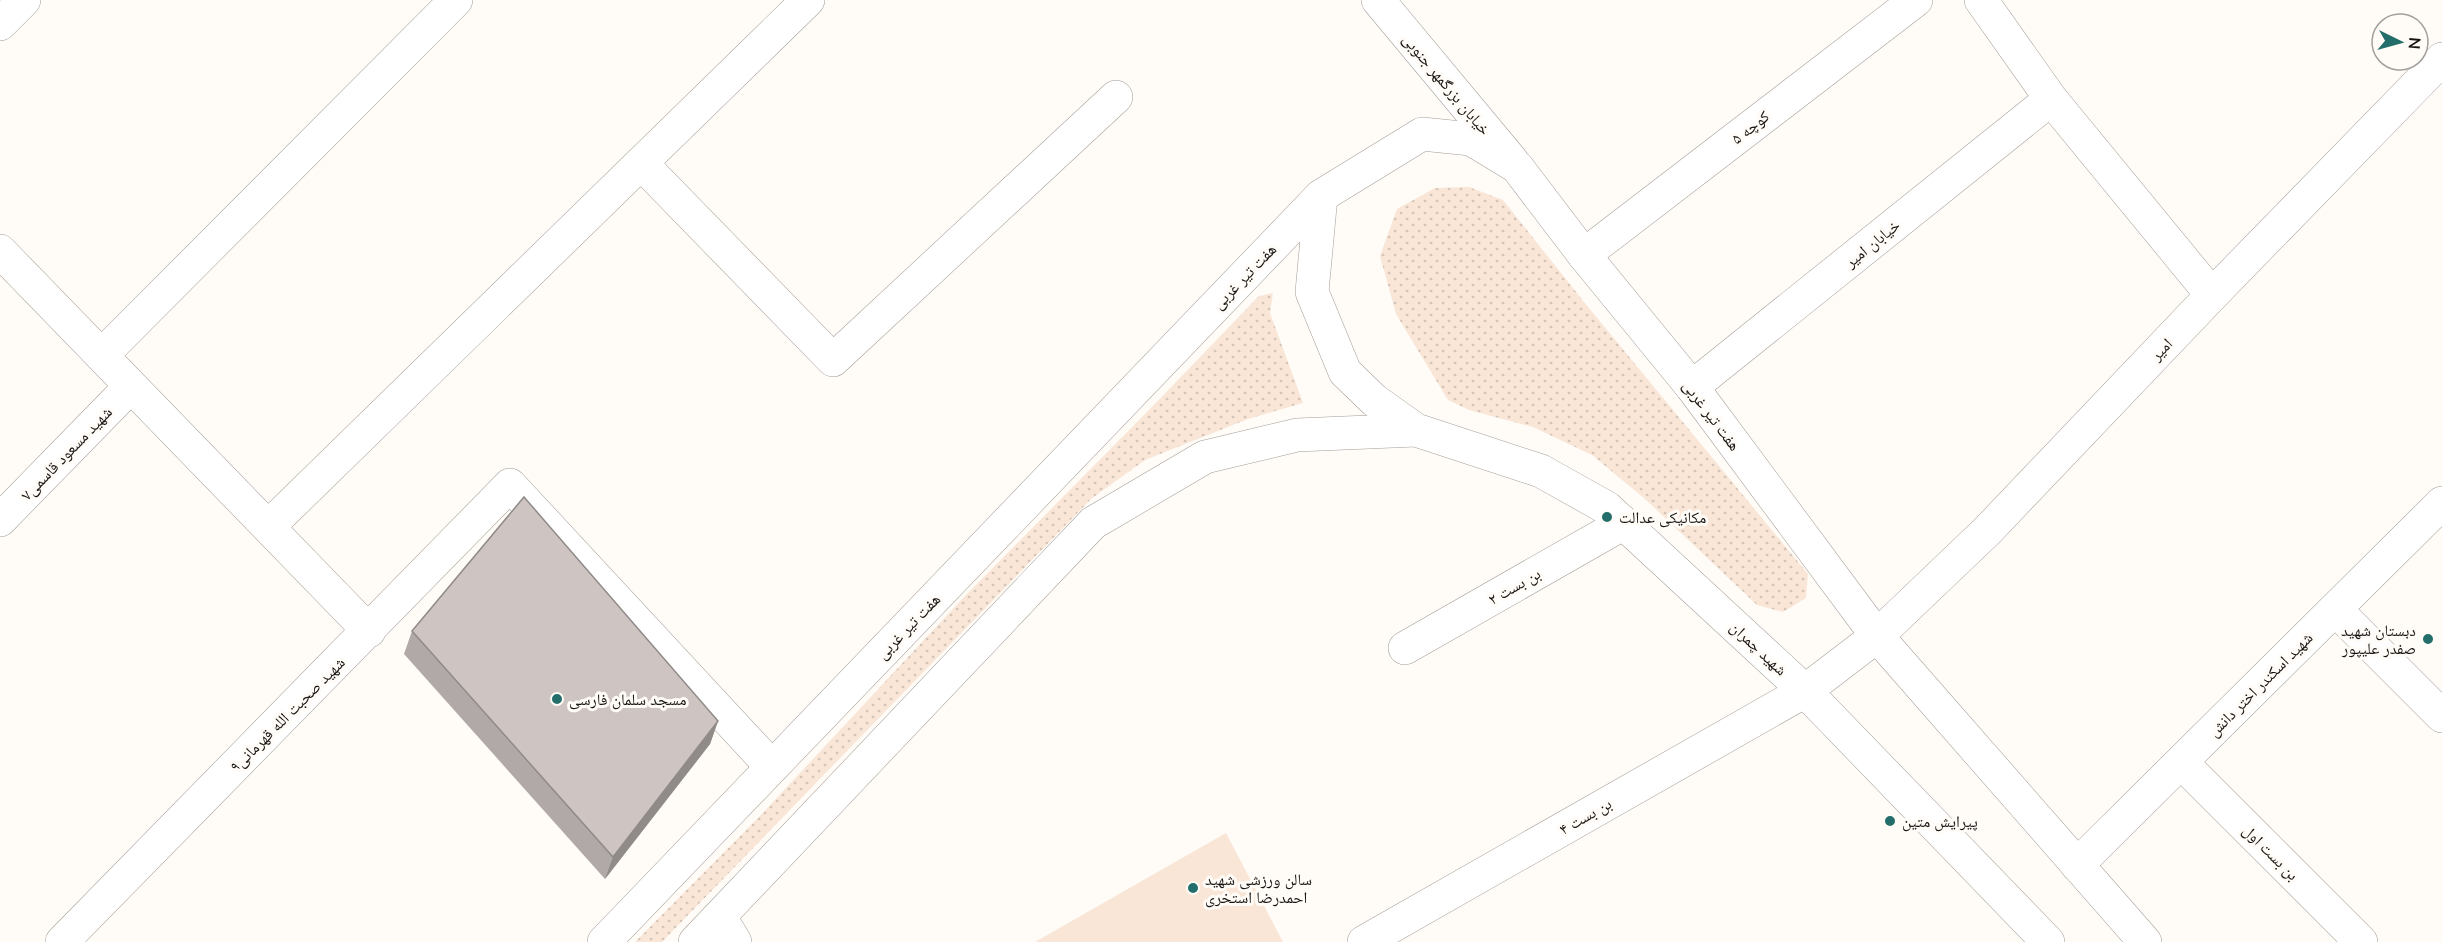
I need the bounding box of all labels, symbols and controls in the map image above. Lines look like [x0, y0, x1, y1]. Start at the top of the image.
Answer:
north arrow [2370, 12, 2430, 72]
street label: خیابان بزرگمهر جنوبی [1398, 29, 1495, 140]
text: N [2404, 36, 2425, 50]
street label: کوچه ۵ [1727, 106, 1773, 148]
street label: خیابان امیر [1840, 215, 1904, 273]
street label: هفت تیر غربی [1208, 239, 1281, 314]
street label: امیر [2145, 334, 2176, 365]
street label: هفت تیر غربی [1678, 376, 1745, 455]
street label: شهید مسعود قاسمی۷ [16, 402, 117, 505]
place label: مکانیکی عدالت [1619, 507, 1706, 528]
marker: مکانیکی عدالت [1600, 510, 1614, 524]
street label: بن بست ۲ [1484, 563, 1544, 610]
street label: هفت تیر غربی [872, 589, 945, 664]
street label: شهید چمران [1726, 617, 1792, 680]
place label: دبستان شهید صفدر علیپور [2341, 620, 2416, 658]
street label: شهید اسکندر اختر دانش [2203, 627, 2317, 741]
marker: دبستان شهید صفدر علیپور [2421, 632, 2435, 646]
street label: شهید صحبت الله قهرمانی۹ [225, 652, 350, 777]
place label: مسجد سلمان فارسی [569, 689, 686, 710]
marker: مسجد سلمان فارسی [550, 692, 564, 706]
street label: بن بست ۴ [1555, 793, 1615, 840]
place label: پیرایش متین [1902, 811, 1978, 832]
marker: پیرایش متین [1883, 814, 1897, 828]
street label: بن بست اول [2238, 820, 2303, 885]
place label: سالن ورزشی شهید احمدرضا استخری [1205, 869, 1312, 908]
marker: سالن ورزشی شهید احمدرضا استخری [1186, 881, 1200, 895]

